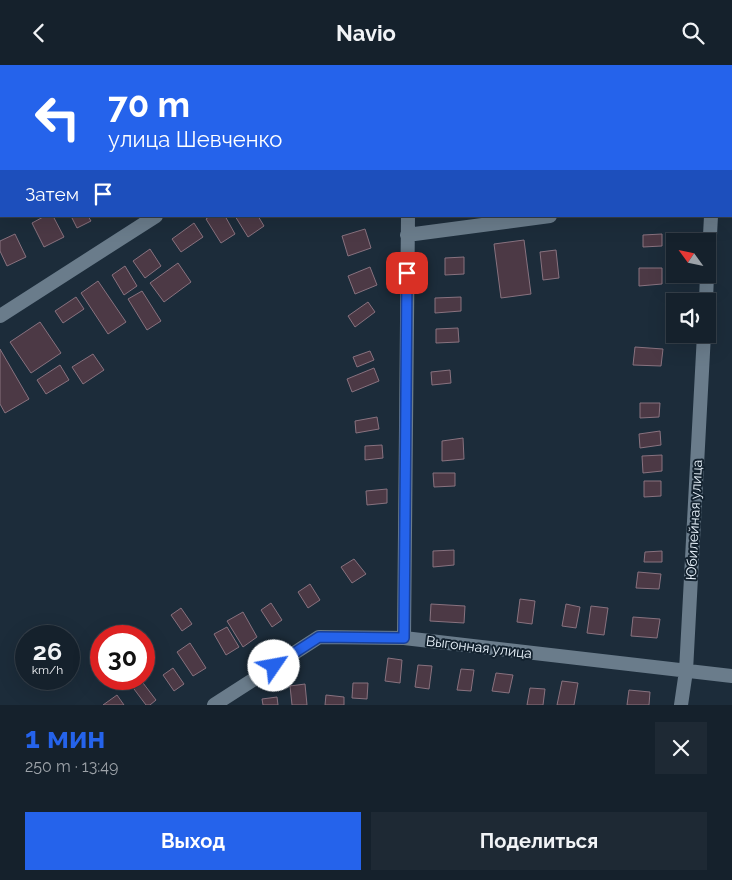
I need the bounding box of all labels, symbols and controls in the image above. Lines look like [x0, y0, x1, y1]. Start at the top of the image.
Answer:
icon: back [25, 19, 53, 47]
icon: search [679, 19, 707, 47]
text: Navio [336, 20, 396, 46]
text: 70 m [108, 84, 190, 125]
icon: left [25, 85, 90, 150]
text: улица Шевченко [108, 126, 282, 152]
icon: arrive [89, 180, 117, 208]
text: Затем [25, 183, 79, 205]
north arrow [666, 233, 716, 283]
map controls [666, 233, 716, 343]
pin [386, 252, 428, 294]
icon: arrive [393, 259, 421, 287]
button: sound [666, 293, 716, 343]
street label: Юбилейная улица [683, 459, 705, 581]
speed limit sign: 30 [90, 625, 155, 690]
street label: Выгонная улица [425, 633, 533, 661]
text: 26 [33, 636, 62, 666]
position arrow [247, 639, 299, 691]
text: km/h [32, 663, 63, 677]
text: 1 мин [25, 720, 105, 755]
button: close [655, 722, 707, 774]
text: 250 m · 13:49 [25, 757, 118, 776]
button: Выход [25, 812, 361, 870]
button: Поделиться [371, 812, 707, 870]

